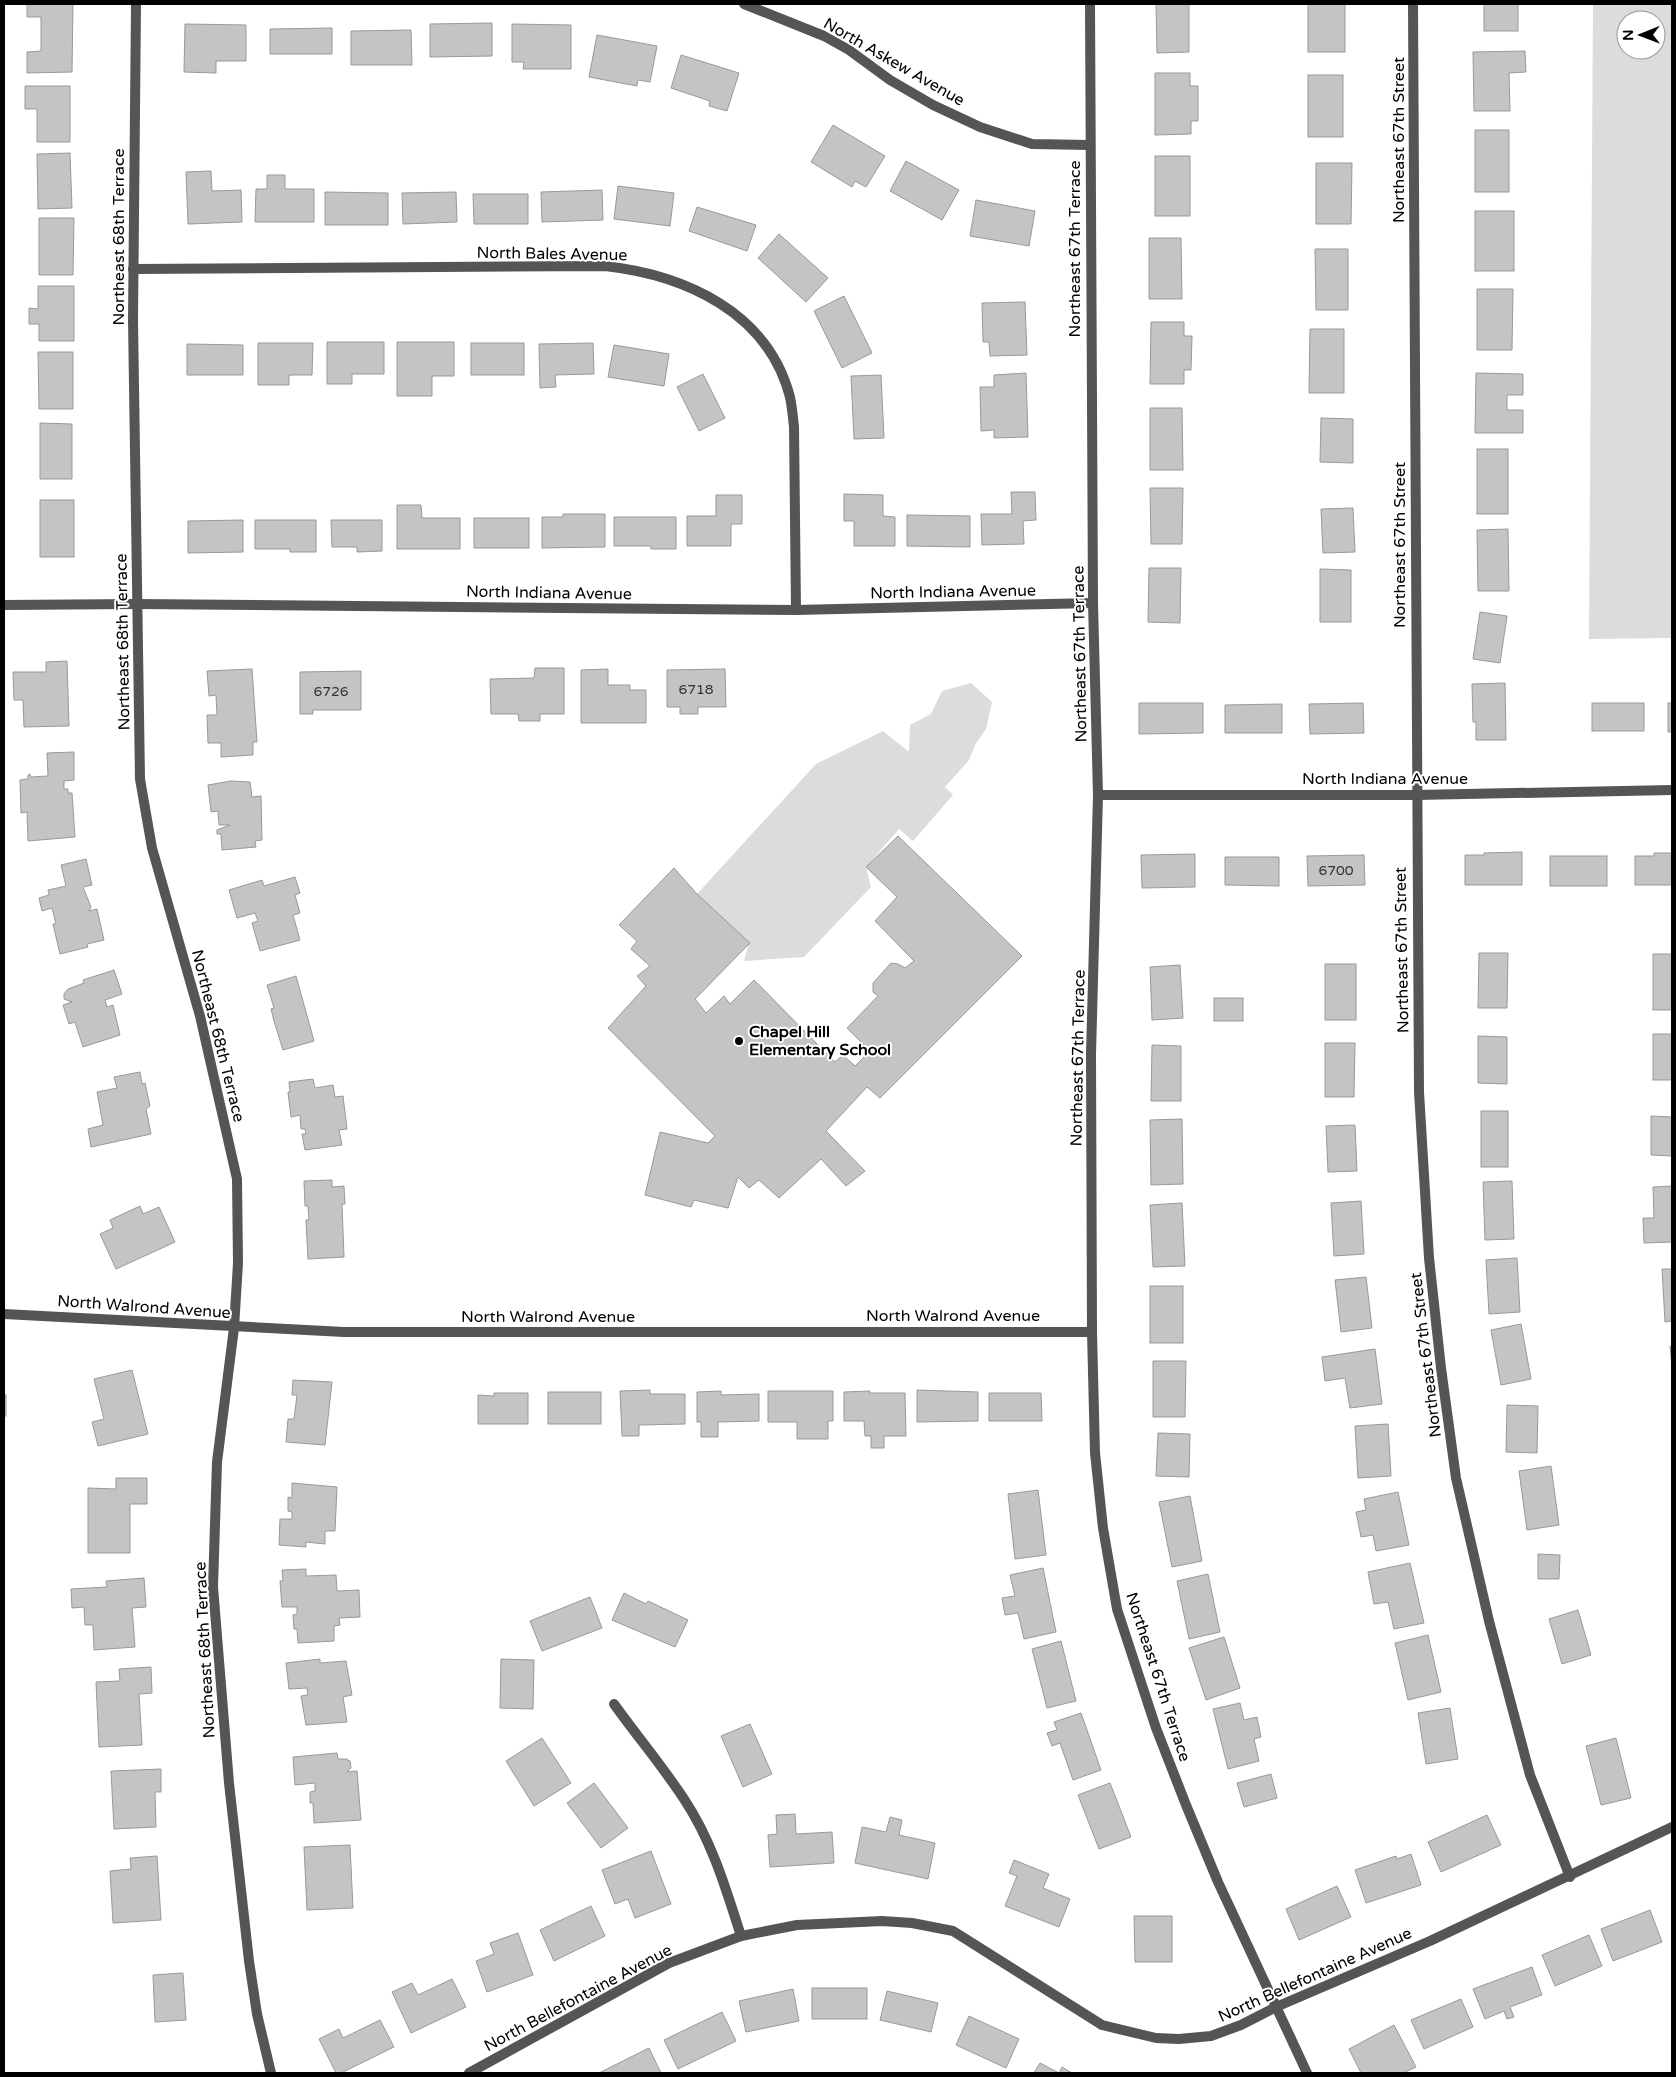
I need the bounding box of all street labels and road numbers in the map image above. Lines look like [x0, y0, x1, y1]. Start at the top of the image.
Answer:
street label: North Askew Avenue [820, 13, 968, 111]
street label: Northeast 67th Street [1389, 57, 1409, 223]
street label: Northeast 68th Terrace [109, 149, 129, 325]
street label: Northeast 67th Terrace [1065, 161, 1085, 337]
street label: North Bales Avenue [476, 243, 628, 265]
street label: Northeast 67th Street [1390, 462, 1410, 628]
street label: Northeast 68th Terrace [111, 553, 135, 731]
street label: Northeast 67th Terrace [1068, 565, 1092, 743]
street label: North Indiana Avenue [870, 581, 1036, 603]
street label: North Indiana Avenue [466, 582, 632, 604]
street label: North Indiana Avenue [1302, 769, 1468, 789]
street label: Northeast 67th Street [1391, 867, 1413, 1033]
street label: Northeast 68th Terrace [187, 948, 249, 1124]
street label: Northeast 67th Terrace [1066, 969, 1090, 1147]
street label: Northeast 67th Street [1406, 1271, 1446, 1439]
street label: North Walrond Avenue [57, 1291, 231, 1323]
street label: North Walrond Avenue [866, 1306, 1040, 1326]
street label: North Walrond Avenue [461, 1307, 635, 1327]
street label: Northeast 68th Terrace [190, 1561, 220, 1739]
street label: Northeast 67th Terrace [1121, 1590, 1195, 1764]
street label: North Bellefontaine Avenue [1215, 1923, 1415, 2027]
street label: North Bellefontaine Avenue [481, 1940, 675, 2056]

